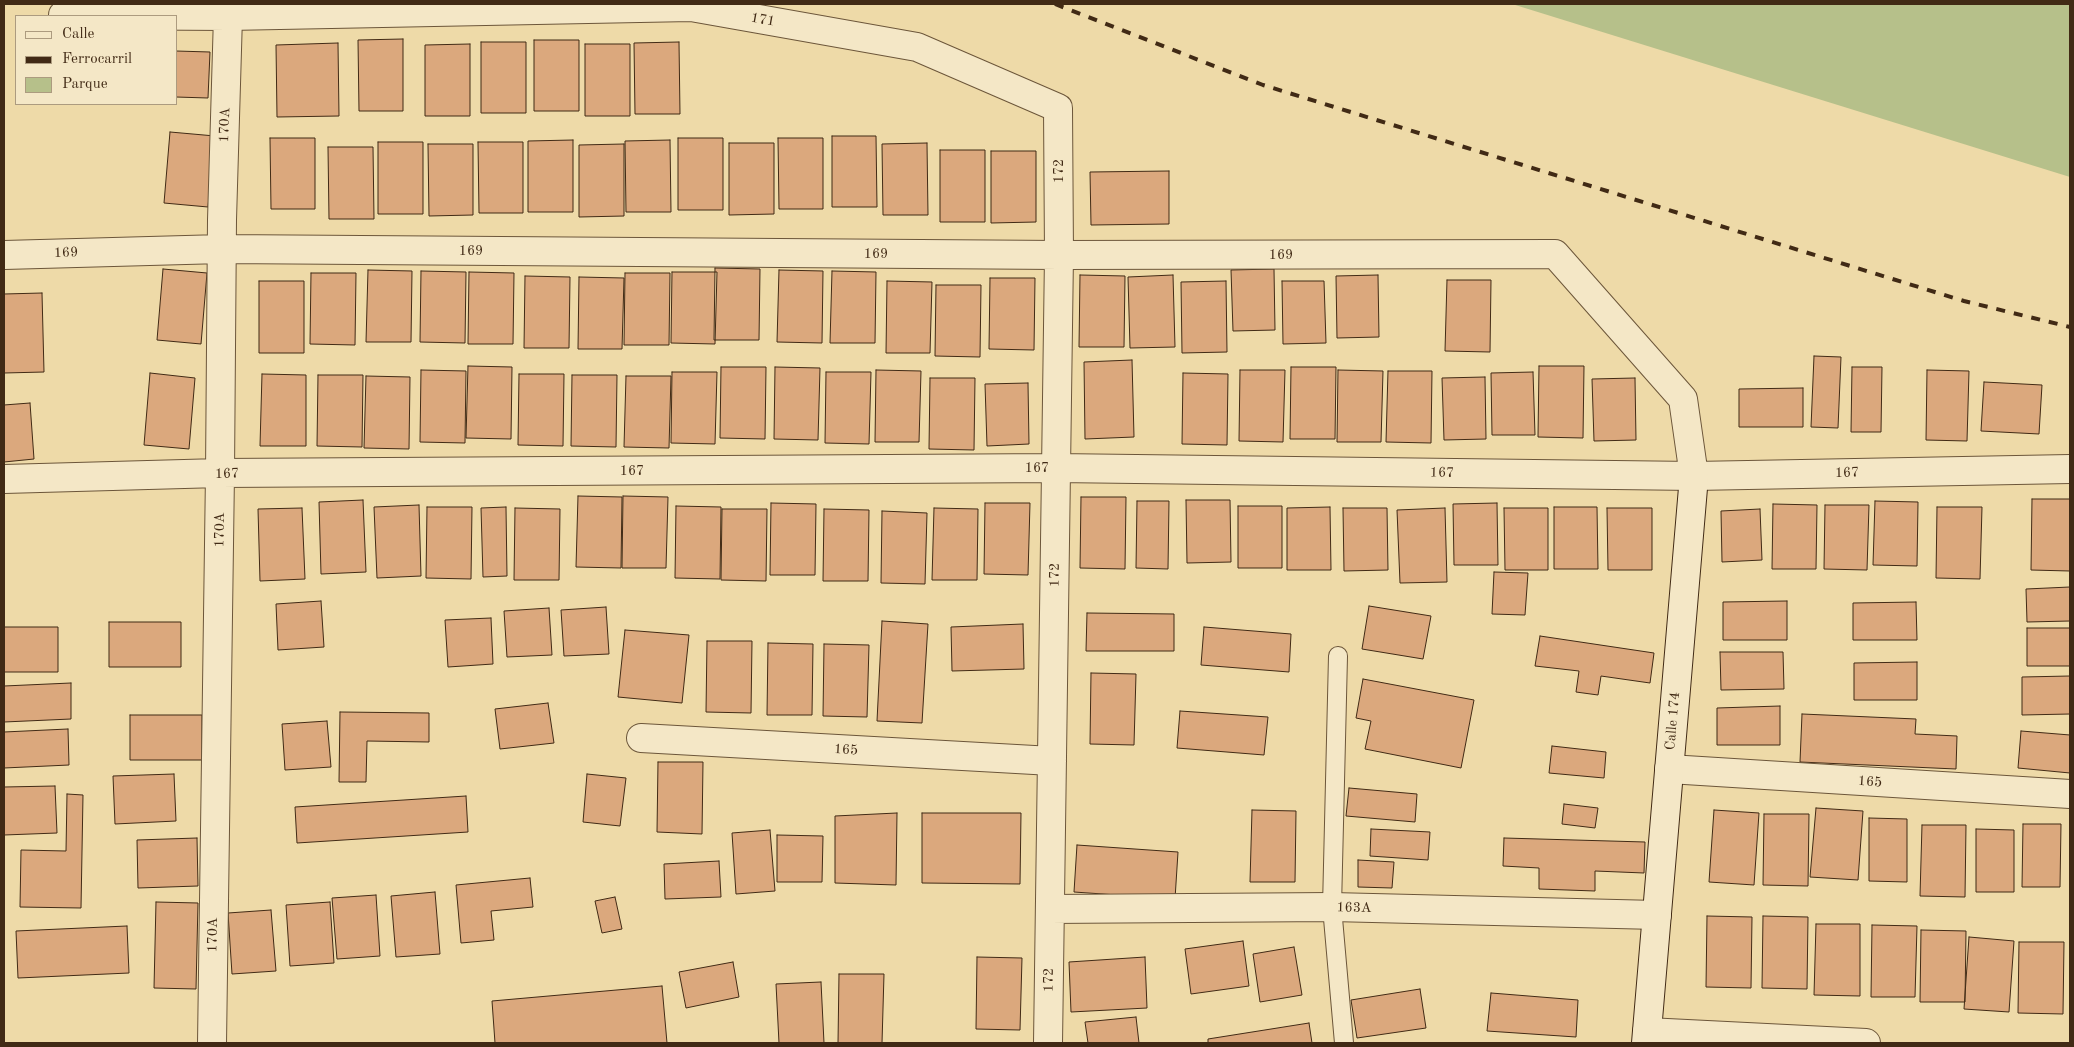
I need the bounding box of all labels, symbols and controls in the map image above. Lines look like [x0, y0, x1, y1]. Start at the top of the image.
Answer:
street label: 171 [750, 10, 776, 30]
legend [15, 15, 178, 105]
text: Calle [62, 27, 94, 42]
text: Ferrocarril [62, 52, 132, 67]
text: Parque [62, 77, 108, 92]
street label: 170A [216, 107, 234, 143]
street label: 172 [1051, 159, 1067, 183]
street label: 169 [459, 243, 483, 259]
street label: 169 [54, 244, 78, 262]
street label: 169 [864, 246, 888, 262]
street label: 169 [1269, 247, 1293, 263]
street label: 167 [1025, 460, 1049, 476]
street label: 167 [620, 463, 644, 479]
street label: 167 [1430, 464, 1454, 482]
street label: 167 [1835, 464, 1859, 482]
street label: 167 [215, 465, 239, 483]
street label: 170A [211, 512, 229, 548]
street label: 172 [1046, 563, 1064, 587]
street label: Calle 174 [1662, 691, 1684, 751]
street label: 165 [833, 741, 859, 759]
street label: 165 [1857, 773, 1883, 791]
street label: 163A [1336, 899, 1372, 917]
street label: 170A [204, 917, 222, 953]
street label: 172 [1040, 968, 1058, 992]

